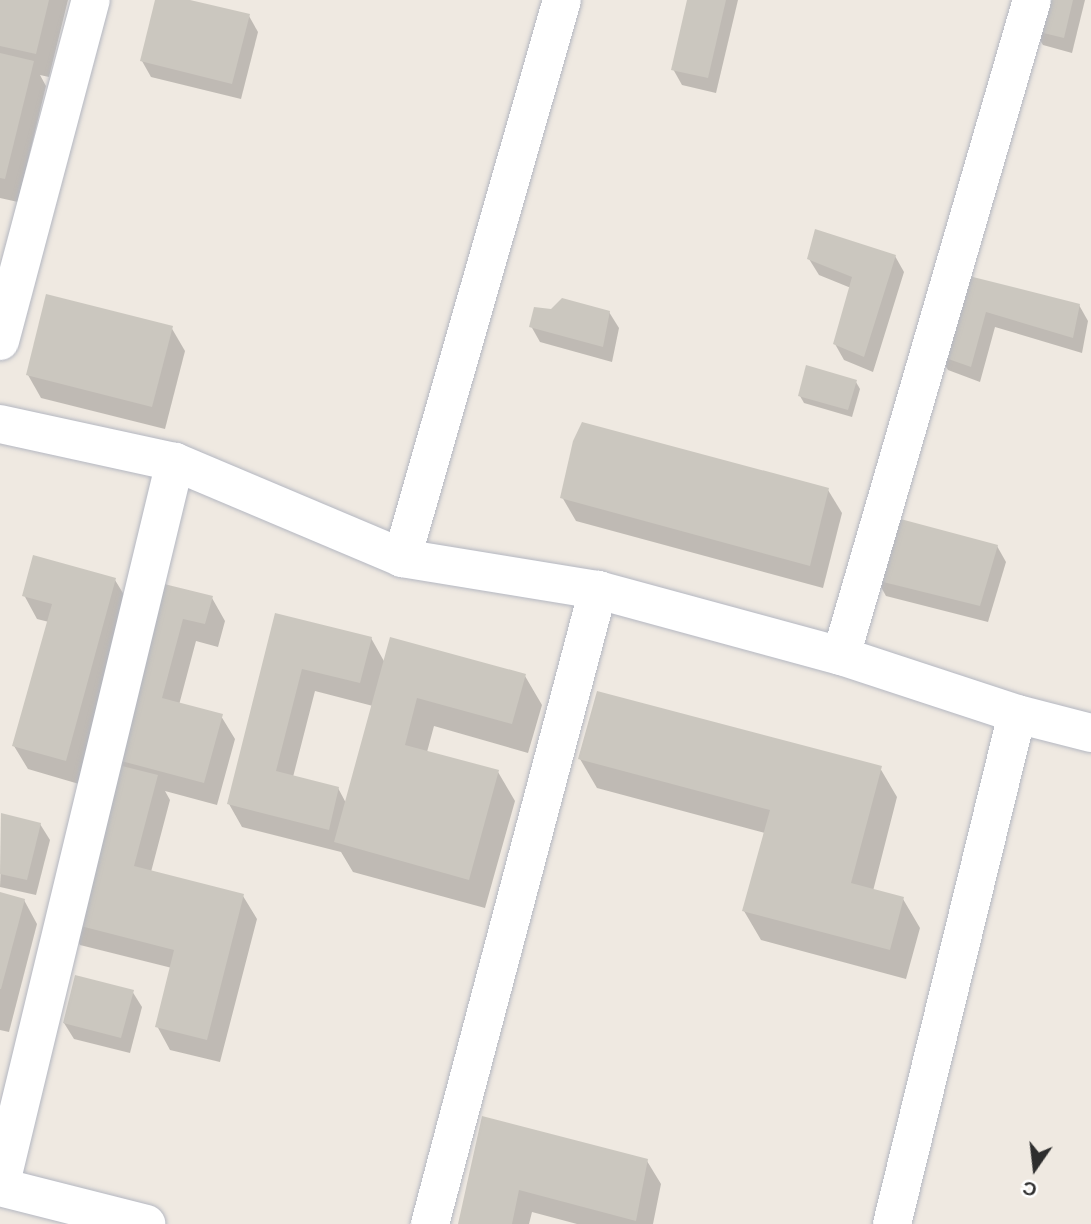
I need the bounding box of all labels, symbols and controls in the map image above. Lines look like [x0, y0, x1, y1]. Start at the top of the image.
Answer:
north arrow [1000, 1133, 1070, 1203]
text: С [1020, 1175, 1039, 1203]

